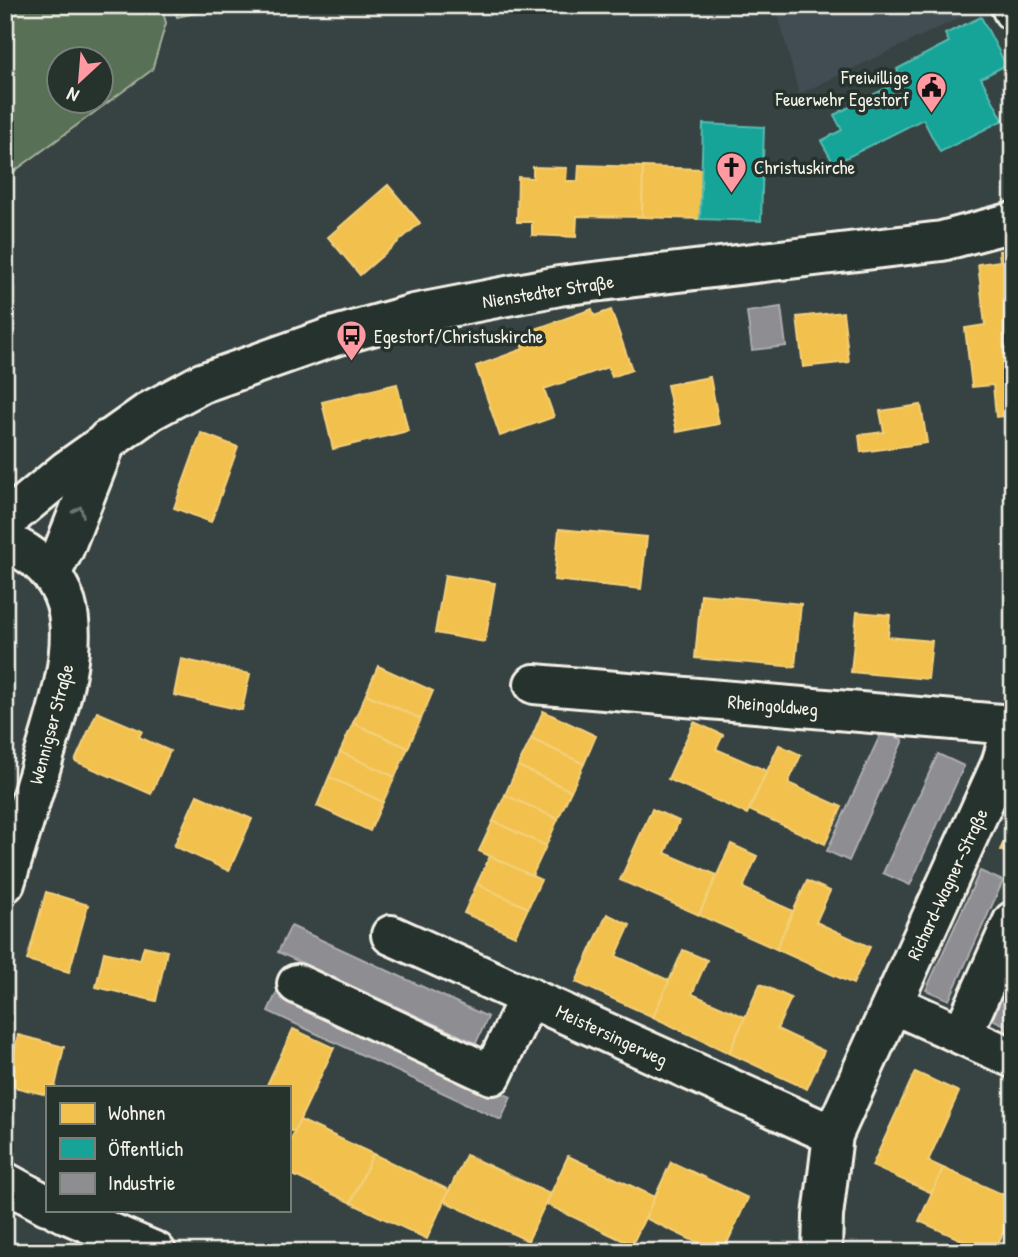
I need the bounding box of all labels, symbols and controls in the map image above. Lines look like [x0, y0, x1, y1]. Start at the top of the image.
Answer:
north arrow [46, 46, 116, 116]
place label: Freiwillige Feuerwehr Egestorf [775, 64, 909, 112]
public building icon: Freiwillige Feuerwehr Egestorf [915, 71, 949, 115]
text: N [62, 81, 83, 109]
church icon: Christuskirche [714, 150, 748, 194]
place label: Christuskirche [754, 154, 856, 180]
street label: Nienstedter Straße [480, 268, 616, 314]
bus stop icon: Egestorf/Christuskirche [334, 319, 368, 363]
place label: Egestorf/Christuskirche [374, 323, 544, 349]
one-way arrow [70, 506, 84, 518]
street label: Wennigser Straße [22, 661, 80, 787]
street label: Rheingoldweg [727, 688, 819, 722]
street label: Richard-Wagner-Straße [900, 804, 994, 964]
street label: Meistersingerweg [552, 998, 672, 1072]
legend [46, 1086, 290, 1212]
text: Wohnen [108, 1098, 166, 1127]
text: Öffentlich [108, 1134, 183, 1163]
text: Industrie [108, 1168, 175, 1197]

